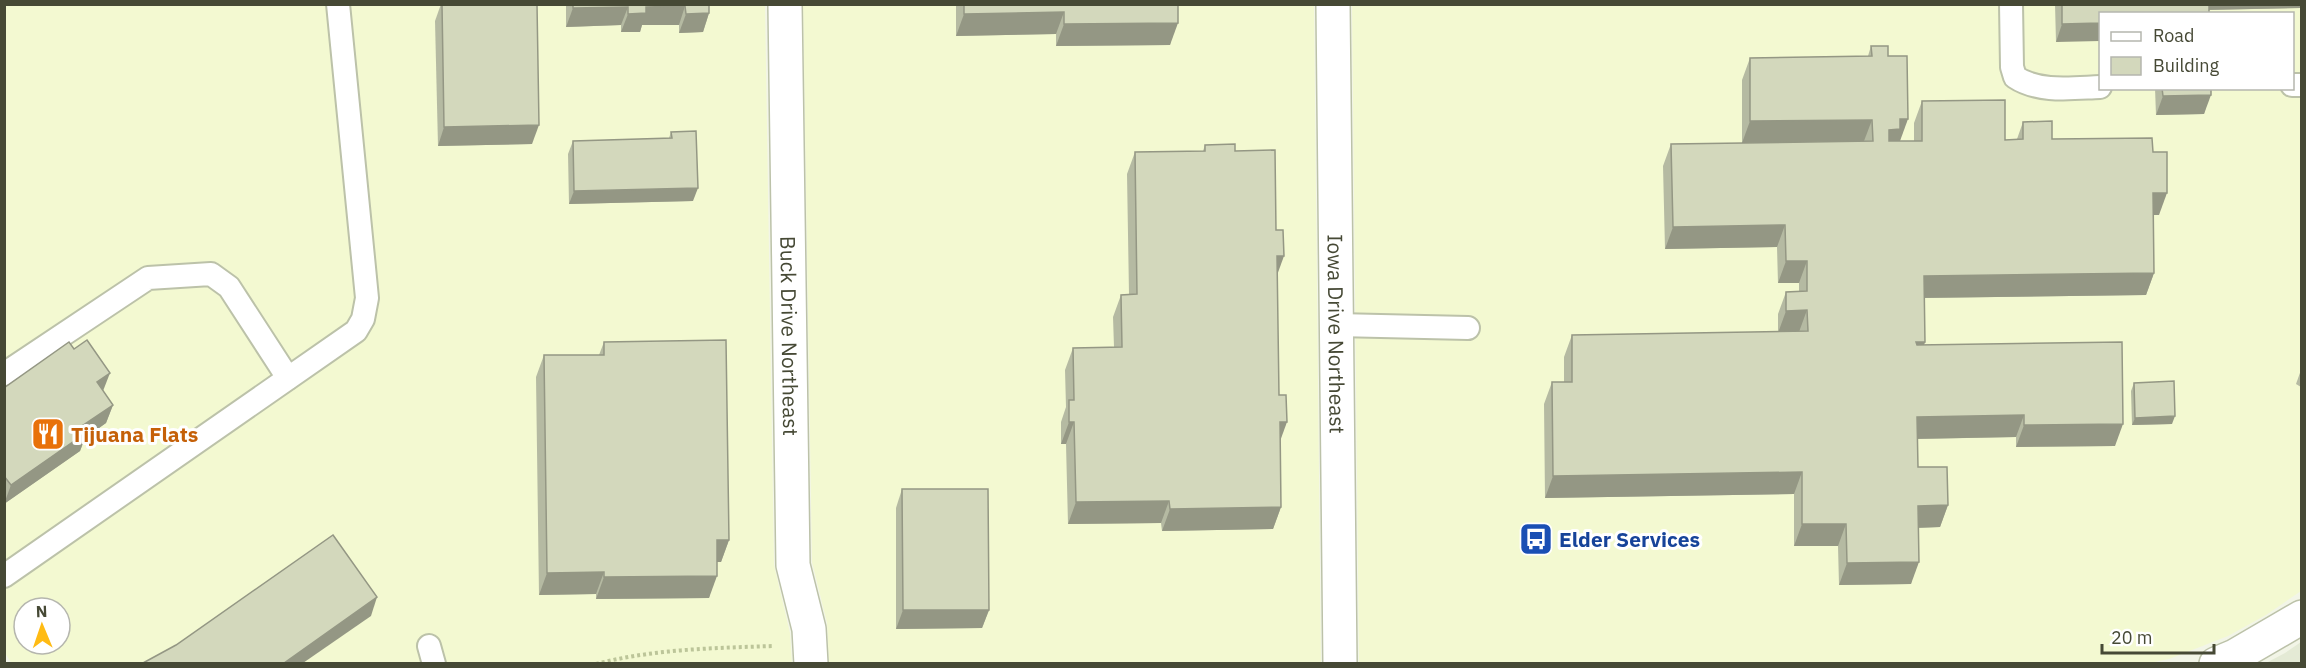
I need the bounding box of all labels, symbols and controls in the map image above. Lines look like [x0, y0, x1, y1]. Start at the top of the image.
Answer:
legend [2099, 12, 2294, 90]
text: Road [2153, 24, 2194, 47]
text: Building [2153, 54, 2220, 77]
street label: Iowa Drive Northeast [1321, 234, 1352, 434]
street label: Buck Drive Northeast [774, 236, 805, 436]
restaurant icon: Tijuana Flats [30, 416, 66, 452]
place label: Tijuana Flats [71, 420, 198, 448]
bus stop icon: Elder Services [1518, 521, 1554, 557]
place label: Elder Services [1559, 525, 1700, 553]
north arrow [12, 596, 72, 656]
text: N [35, 601, 48, 621]
scale bar [2102, 617, 2214, 655]
text: 20 m [2111, 626, 2153, 649]

